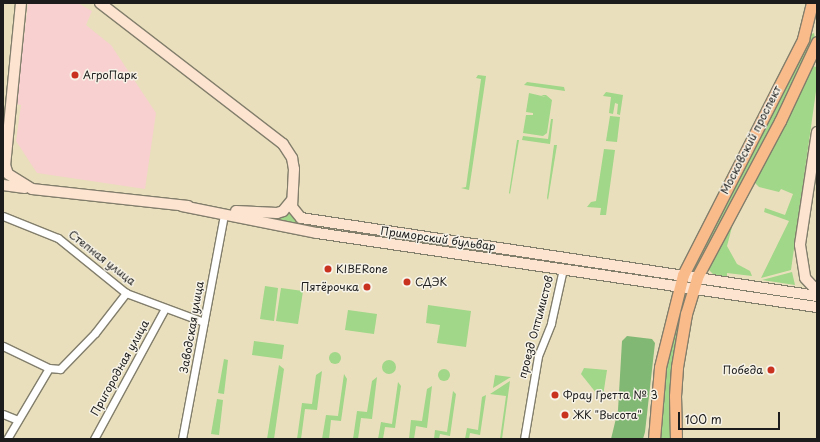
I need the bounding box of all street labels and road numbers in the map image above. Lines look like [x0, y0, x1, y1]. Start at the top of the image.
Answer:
street label: Московский проспект [718, 84, 784, 196]
street label: Приморский бульвар [380, 224, 496, 254]
street label: Степная улица [66, 228, 138, 288]
street label: проезд Оптимистов [516, 274, 556, 380]
street label: Заводская улица [177, 280, 207, 374]
street label: Пригородная улица [88, 318, 152, 418]

